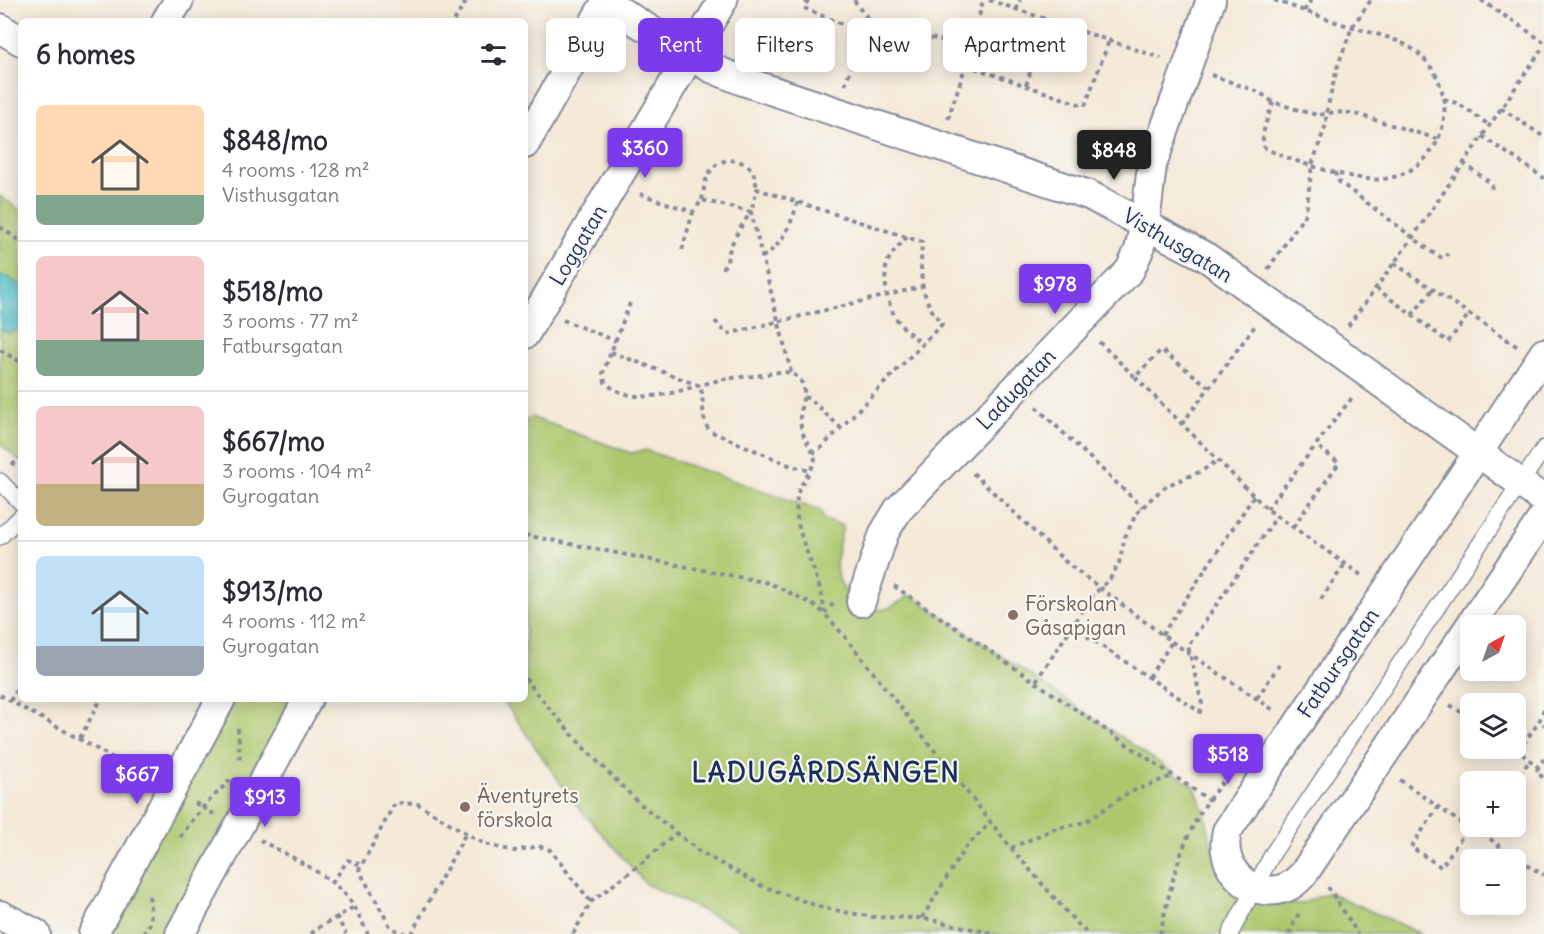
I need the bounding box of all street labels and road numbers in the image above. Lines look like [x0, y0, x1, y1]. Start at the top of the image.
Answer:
street label: Loggatan [543, 200, 613, 290]
street label: Visthusgatan [1118, 202, 1238, 288]
street label: Ladugatan [971, 343, 1061, 435]
street label: Fatbursgatan [1291, 603, 1385, 723]

